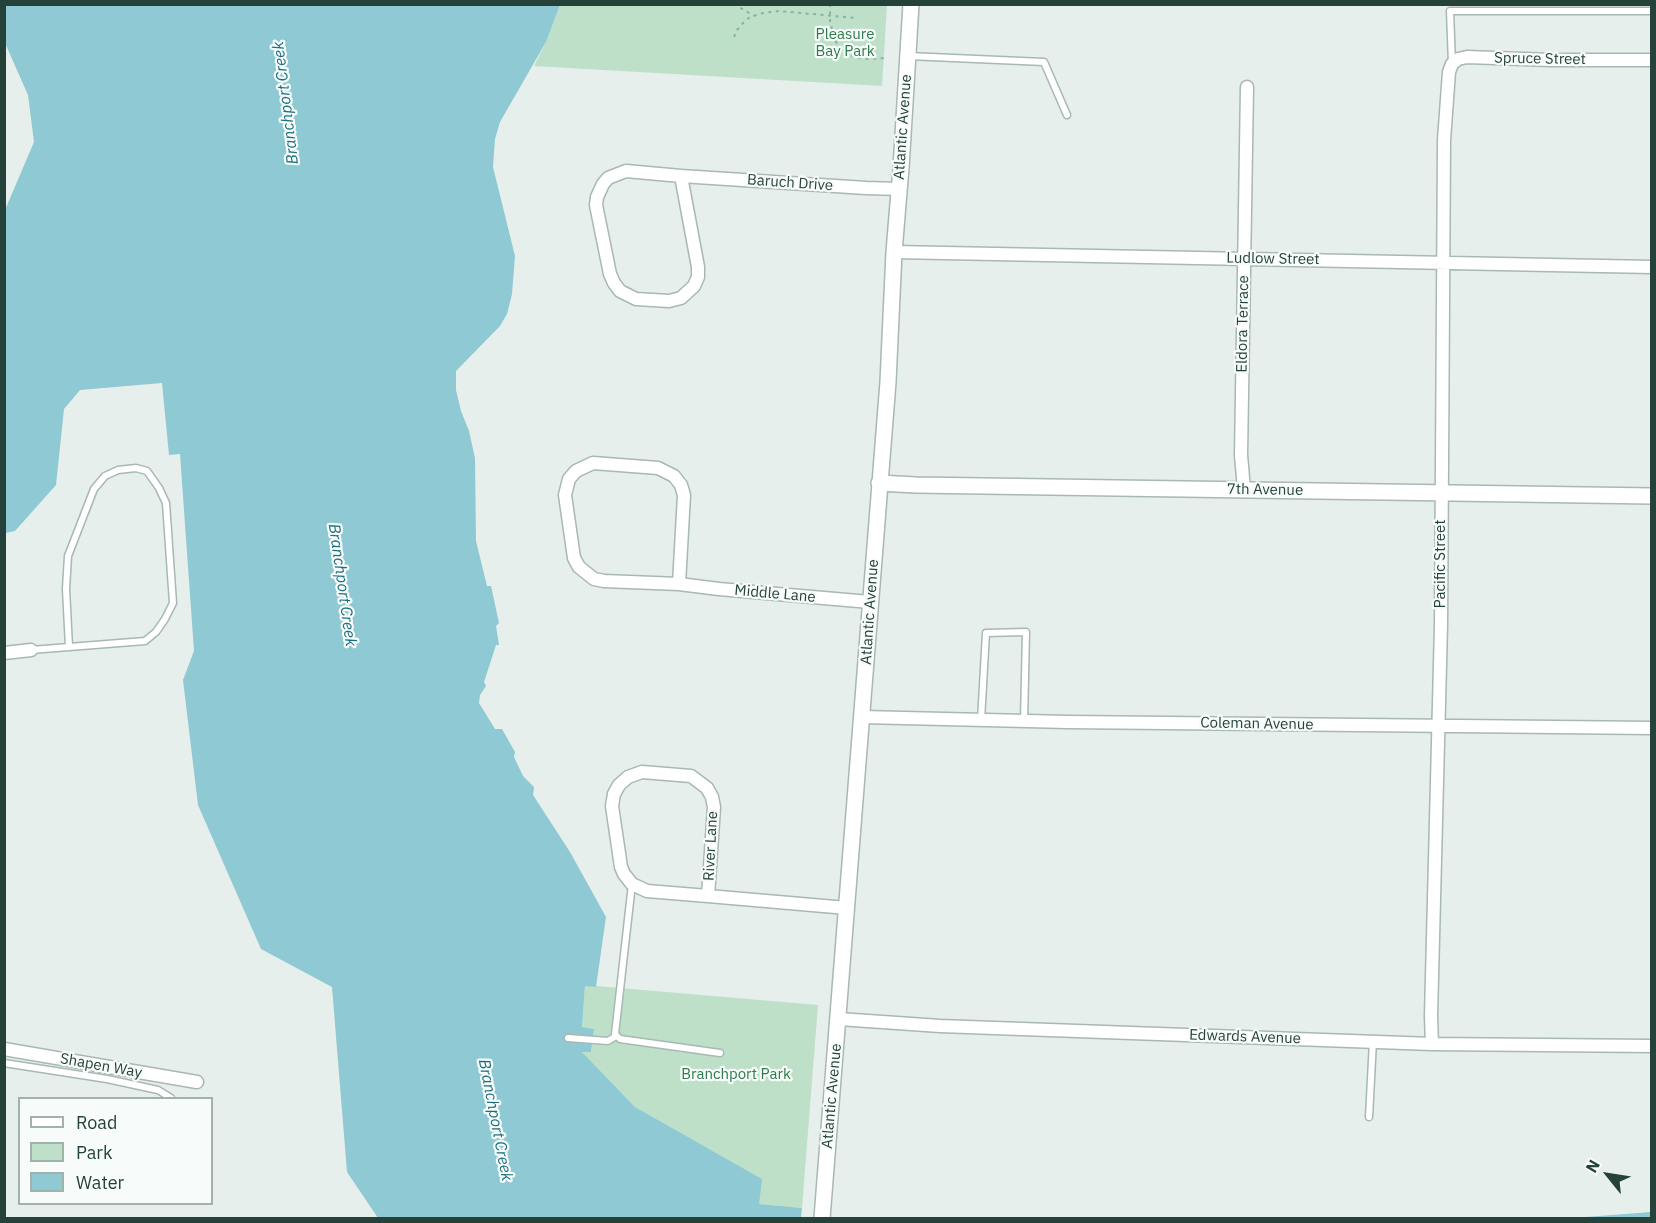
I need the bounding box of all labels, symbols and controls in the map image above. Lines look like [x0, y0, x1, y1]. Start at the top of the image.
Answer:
park label: Pleasure Bay Park [815, 26, 875, 61]
water label: Branchport Creek [269, 40, 303, 166]
street label: Spruce Street [1494, 49, 1586, 69]
street label: Atlantic Avenue [890, 74, 916, 180]
street label: Baruch Drive [746, 171, 834, 195]
street label: Ludlow Street [1226, 249, 1320, 269]
street label: Eldora Terrace [1233, 275, 1253, 373]
street label: 7th Avenue [1227, 480, 1303, 500]
street label: Pacific Street [1432, 520, 1450, 608]
water label: Branchport Creek [324, 522, 360, 648]
street label: Atlantic Avenue [857, 559, 883, 665]
street label: Middle Lane [734, 581, 816, 607]
street label: Coleman Avenue [1200, 714, 1314, 734]
street label: River Lane [700, 810, 722, 882]
street label: Edwards Avenue [1189, 1026, 1301, 1048]
street label: Atlantic Avenue [818, 1043, 846, 1149]
street label: Shapen Way [59, 1050, 143, 1082]
water label: Branchport Creek [474, 1057, 516, 1183]
park label: Branchport Park [681, 1066, 791, 1084]
legend [18, 1097, 213, 1205]
text: Road [76, 1111, 117, 1134]
text: Park [76, 1141, 112, 1164]
north arrow [1578, 1145, 1638, 1205]
text: N [1581, 1156, 1604, 1176]
text: Water [76, 1171, 124, 1194]

